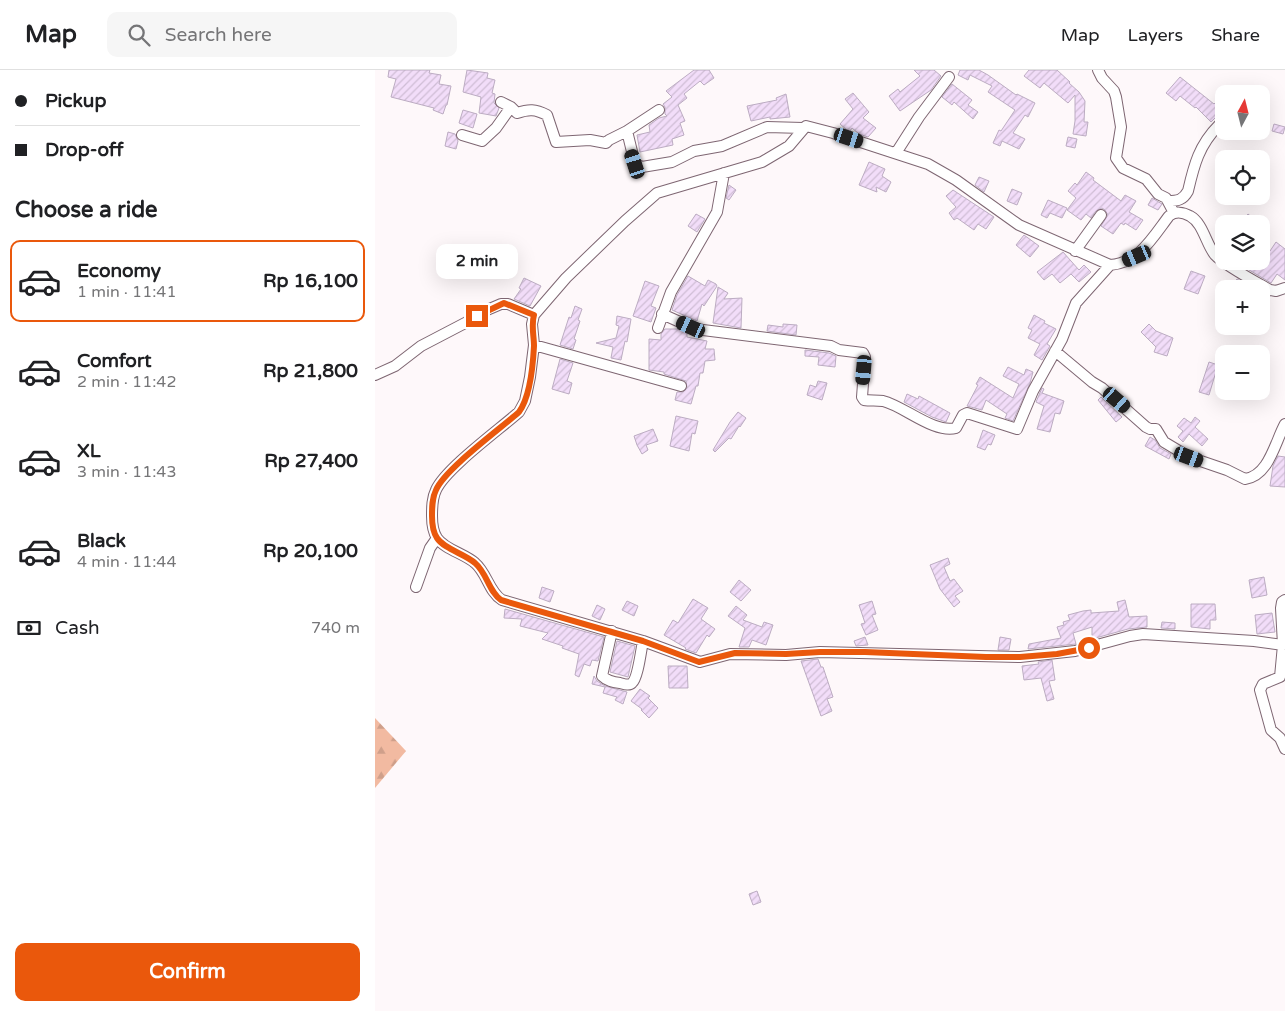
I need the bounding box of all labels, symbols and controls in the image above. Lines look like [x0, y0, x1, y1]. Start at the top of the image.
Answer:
search box [107, 12, 457, 57]
text: Map [25, 20, 77, 49]
icon: search [125, 21, 153, 49]
text: Search here [165, 24, 272, 46]
text: Map [1061, 24, 1100, 46]
text: Layers [1128, 24, 1183, 46]
text: Share [1211, 24, 1260, 46]
north arrow [1215, 85, 1270, 140]
map controls [1215, 85, 1270, 400]
text: Pickup [45, 90, 106, 112]
car [832, 126, 865, 150]
text: Drop-off [45, 139, 124, 161]
car [623, 147, 646, 181]
button: locate [1215, 150, 1270, 205]
text: Choose a ride [15, 197, 158, 223]
button: layers [1215, 215, 1270, 270]
car [1120, 243, 1153, 269]
callout: 2 min [436, 244, 518, 278]
text: 2 min [456, 251, 498, 271]
icon: car [17, 259, 62, 304]
text: Economy [77, 260, 161, 282]
text: Rp 16,100 [263, 270, 358, 292]
button: + [1215, 280, 1270, 335]
text: 1 min · 11:41 [77, 282, 176, 302]
route end [466, 305, 488, 327]
car [674, 314, 707, 340]
button: − [1215, 345, 1270, 400]
icon: car [17, 349, 62, 394]
text: Comfort [77, 350, 151, 372]
car [855, 354, 872, 386]
text: Rp 21,800 [263, 360, 358, 382]
text: 2 min · 11:42 [77, 372, 176, 392]
car [1100, 384, 1133, 416]
icon: car [17, 439, 62, 484]
text: XL [77, 440, 101, 462]
car [1172, 445, 1205, 469]
text: Rp 27,400 [264, 450, 358, 472]
text: 3 min · 11:43 [77, 462, 176, 482]
icon: car [17, 529, 62, 574]
text: Black [77, 530, 126, 552]
text: Rp 20,100 [263, 540, 358, 562]
text: 4 min · 11:44 [77, 552, 176, 572]
icon: cash [15, 614, 43, 642]
text: Cash [55, 617, 100, 639]
text: 740 m [311, 618, 360, 638]
route start [1078, 637, 1100, 659]
button: Confirm [15, 943, 360, 1001]

